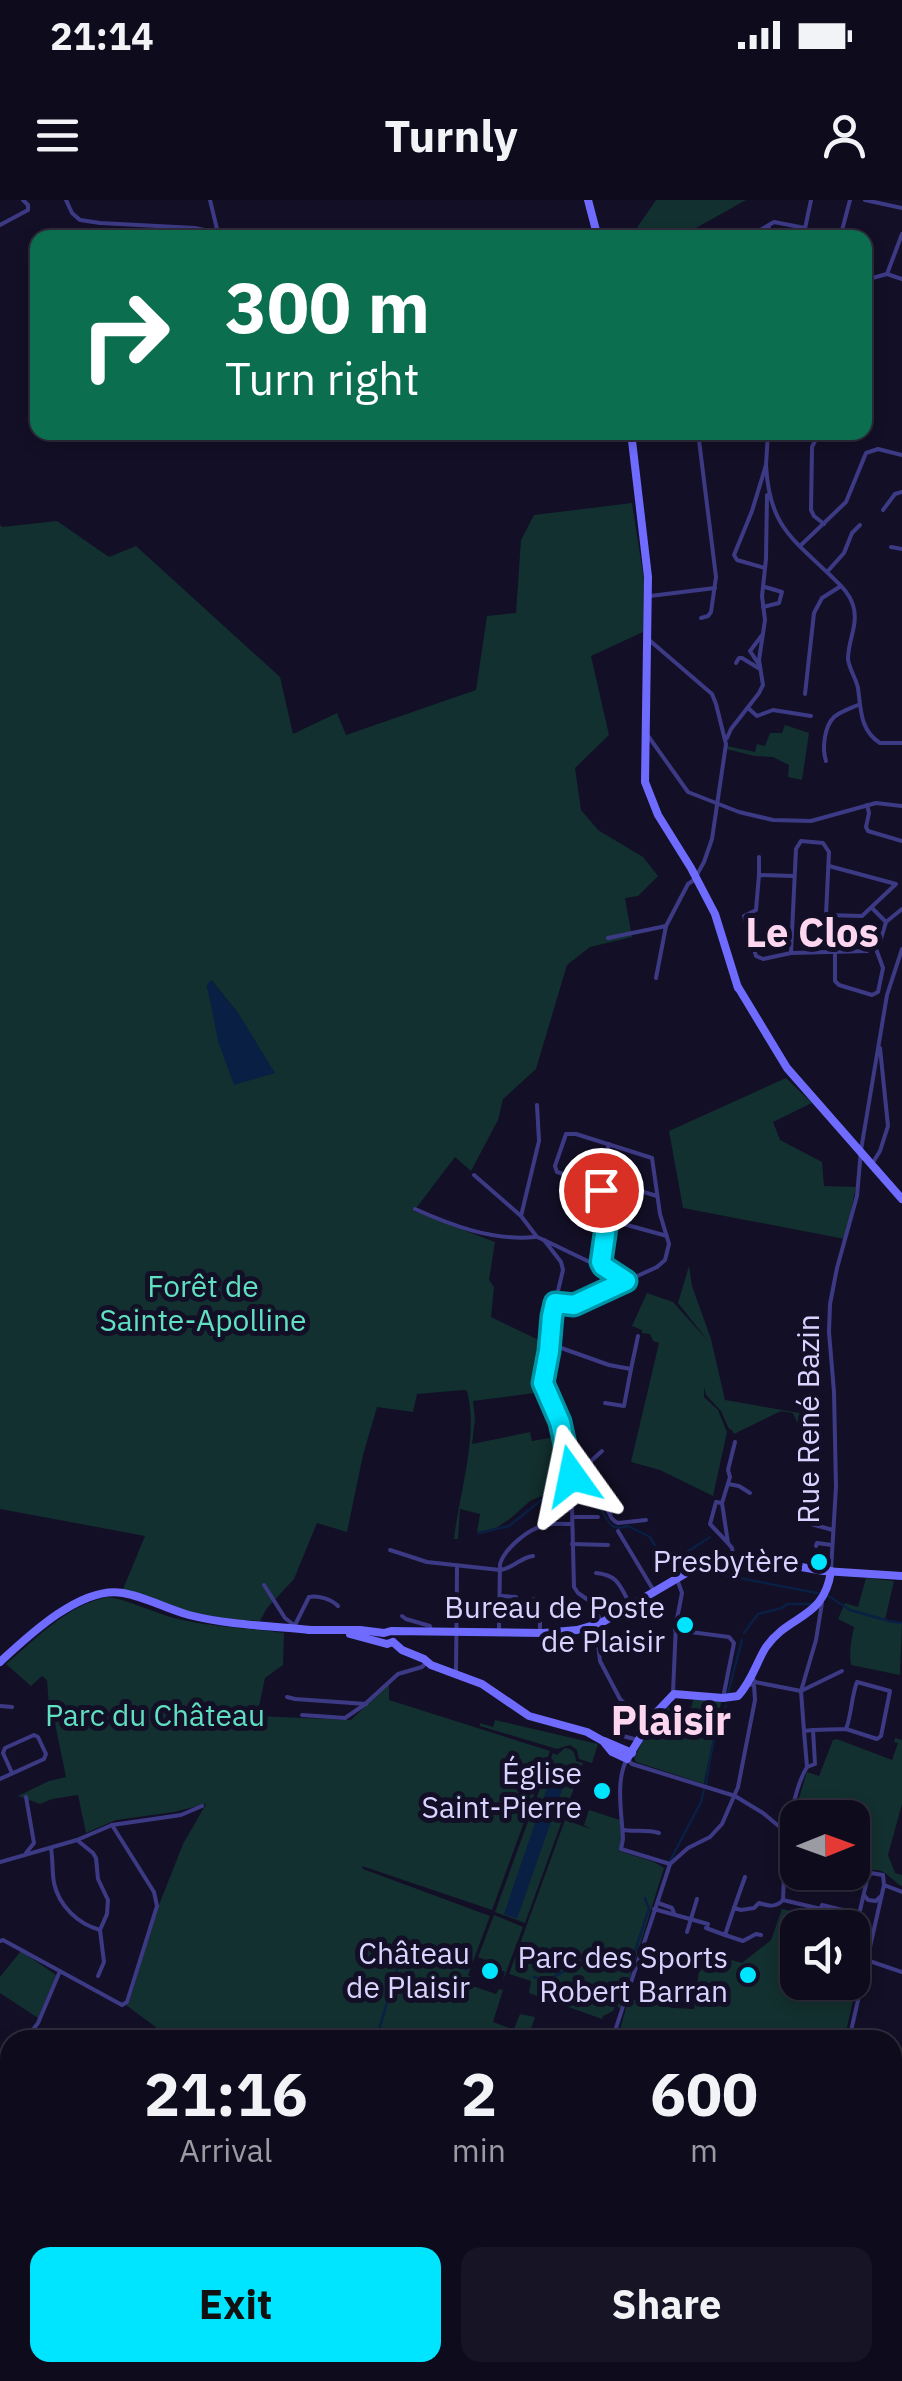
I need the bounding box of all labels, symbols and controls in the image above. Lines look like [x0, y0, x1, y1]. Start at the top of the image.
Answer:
text: 21:14 [50, 11, 154, 60]
text: Turnly [384, 106, 518, 164]
icon: menu [30, 108, 85, 163]
icon: person [817, 108, 872, 163]
text: 300 m [225, 261, 430, 352]
icon: right [60, 270, 190, 400]
text: Turn right [225, 349, 420, 407]
district label: Le Clos [745, 906, 879, 958]
pin [559, 1148, 644, 1233]
icon: arrive [574, 1163, 629, 1218]
park label: Forêt de Sainte-Apolline [99, 1266, 307, 1339]
street label: Rue René Bazin [788, 1314, 827, 1524]
position arrow [520, 1424, 624, 1528]
place label: Presbytère [653, 1541, 799, 1580]
marker: Presbytère [808, 1551, 830, 1573]
place label: Bureau de Poste de Plaisir [444, 1587, 665, 1660]
marker: Bureau de Poste de Plaisir [674, 1614, 696, 1636]
district label: Plaisir [611, 1694, 731, 1746]
park label: Parc du Château [45, 1695, 265, 1734]
place label: Église Saint-Pierre [422, 1753, 582, 1826]
marker: Église Saint-Pierre [591, 1780, 613, 1802]
north arrow [780, 1800, 870, 1890]
map controls [780, 1800, 870, 2000]
button: sound [780, 1910, 870, 2000]
place label: Château de Plaisir [346, 1933, 470, 2006]
place label: Parc des Sports Robert Barran [518, 1937, 728, 2010]
marker: Château de Plaisir [479, 1960, 501, 1982]
marker: Parc des Sports Robert Barran [737, 1964, 759, 1986]
text: 21:16 [144, 2054, 308, 2133]
text: 2 [461, 2054, 497, 2133]
text: 600 [650, 2054, 758, 2133]
text: Arrival [179, 2129, 273, 2171]
text: min [452, 2129, 506, 2171]
text: m [690, 2129, 718, 2171]
button: Exit [30, 2247, 441, 2362]
button: Share [461, 2247, 872, 2362]

